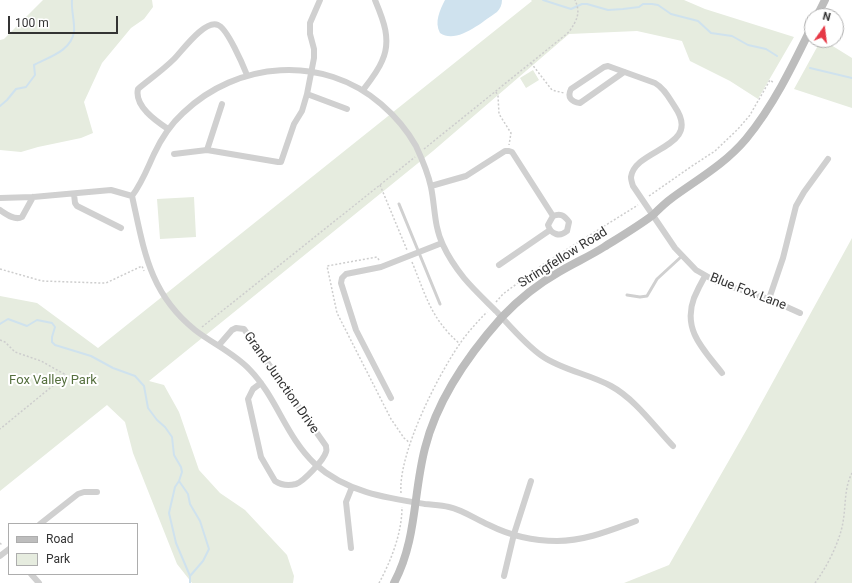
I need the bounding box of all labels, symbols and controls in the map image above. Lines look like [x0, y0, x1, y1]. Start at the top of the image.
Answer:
scale bar [10, 8, 120, 34]
north arrow [804, 8, 844, 48]
text: N [821, 10, 832, 24]
text: 100 m [15, 16, 49, 30]
street label: Stringfellow Road [516, 224, 610, 292]
street label: Blue Fox Lane [708, 270, 788, 314]
street label: Grand Junction Drive [240, 329, 322, 437]
park label: Fox Valley Park [9, 373, 97, 389]
legend [8, 523, 138, 575]
text: Road [46, 532, 74, 546]
text: Park [46, 552, 70, 566]

